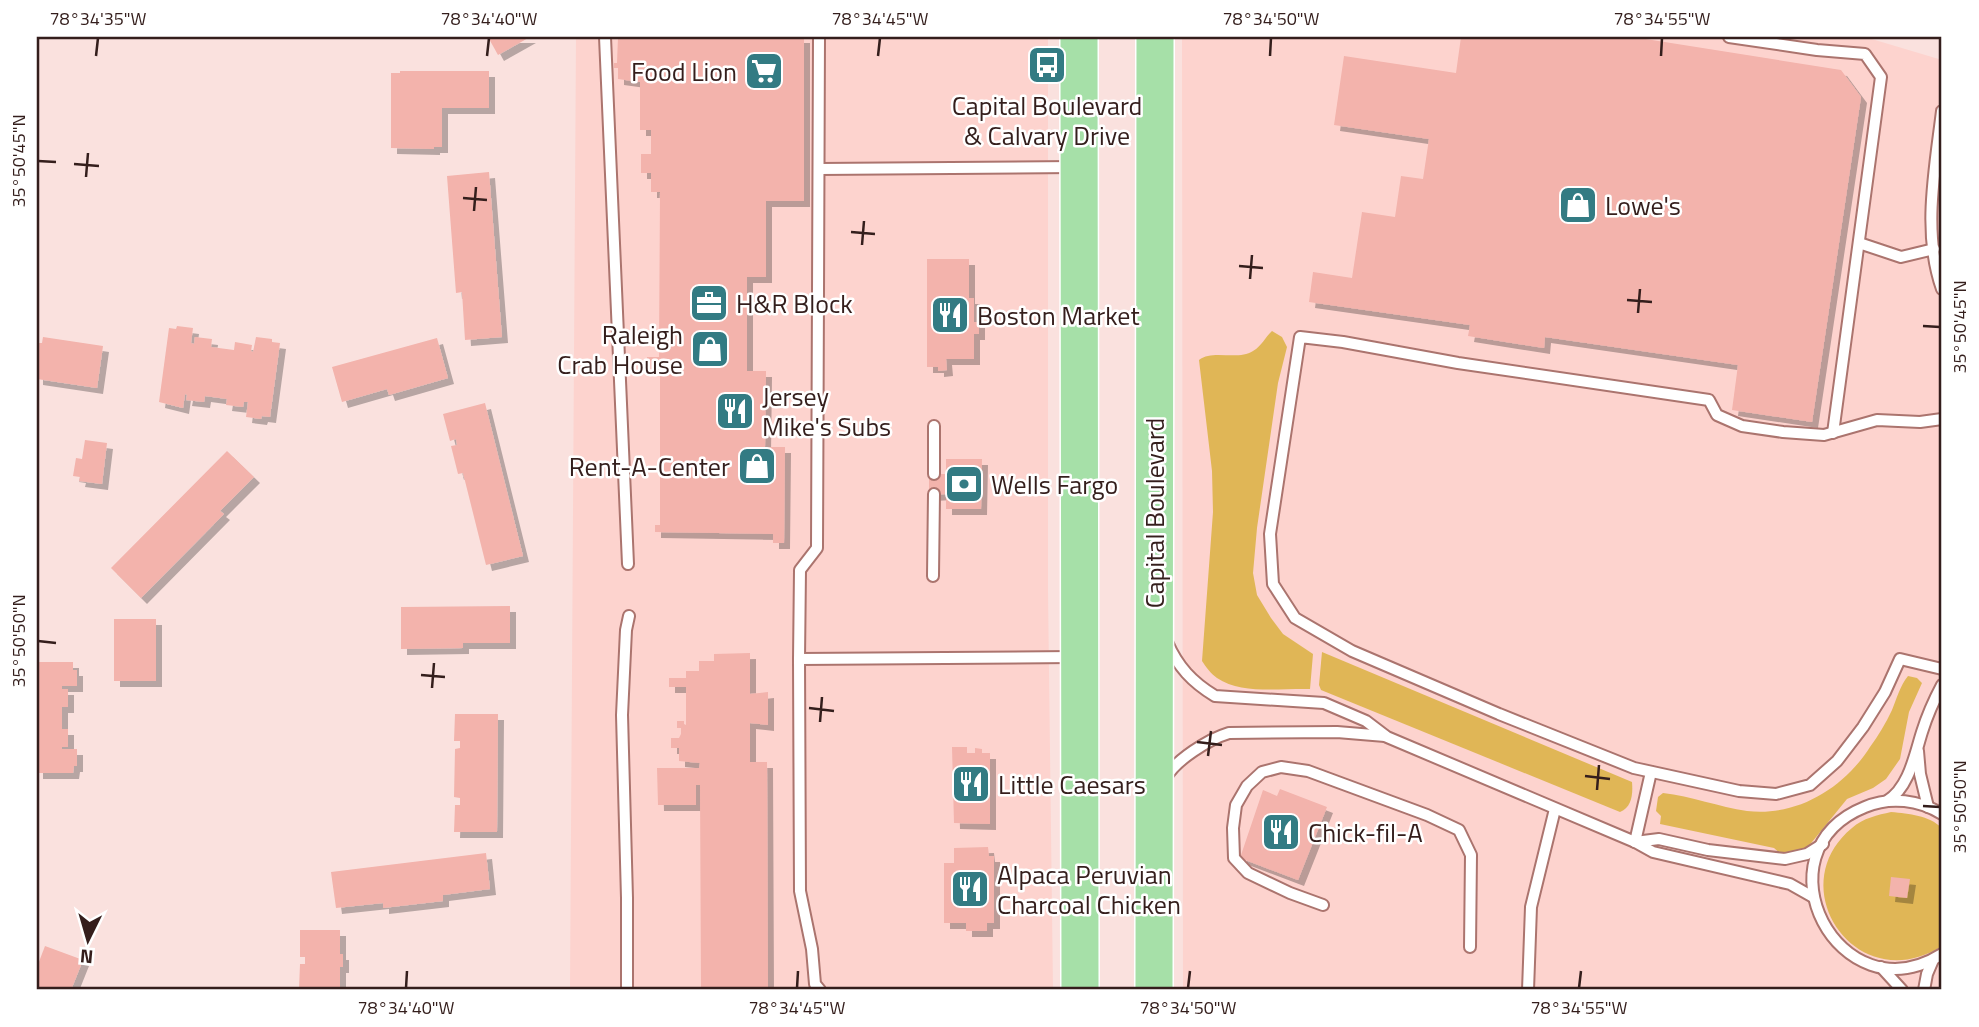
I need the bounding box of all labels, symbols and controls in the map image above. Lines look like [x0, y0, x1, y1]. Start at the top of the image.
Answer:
text: 78°34'35"W [50, 5, 147, 32]
text: 78°34'40"W [441, 5, 538, 32]
text: 78°34'45"W [832, 5, 929, 32]
text: 78°34'50"W [1223, 5, 1320, 32]
text: 78°34'55"W [1614, 5, 1711, 32]
bus stop icon: Capital Boulevard & Calvary Drive [1026, 44, 1068, 86]
supermarket icon: Food Lion [743, 50, 785, 92]
place label: Food Lion [631, 52, 737, 91]
place label: Capital Boulevard & Calvary Drive [952, 86, 1142, 155]
text: 35°50'45"N [5, 114, 32, 208]
shop icon: Lowe's [1557, 184, 1599, 226]
place label: Lowe's [1605, 186, 1681, 225]
text: 35°50'45"N [1946, 280, 1973, 374]
office icon: H&R Block [688, 282, 730, 324]
place label: H&R Block [736, 284, 853, 323]
restaurant icon: Boston Market [929, 294, 971, 336]
place label: Boston Market [977, 296, 1140, 335]
place label: Raleigh Crab House [557, 315, 683, 384]
shop icon: Raleigh Crab House [689, 328, 731, 370]
place label: Jersey Mike's Subs [762, 377, 891, 446]
restaurant icon: Jersey Mike's Subs [714, 390, 756, 432]
street label: Capital Boulevard [1135, 418, 1174, 608]
shop icon: Rent-A-Center [736, 445, 778, 487]
place label: Rent-A-Center [569, 447, 730, 486]
bank icon: Wells Fargo [943, 463, 985, 505]
place label: Wells Fargo [991, 465, 1118, 504]
text: 35°50'50"N [5, 594, 32, 688]
text: 35°50'50"N [1946, 760, 1973, 854]
restaurant icon: Little Caesars [950, 763, 992, 805]
place label: Little Caesars [998, 765, 1146, 804]
restaurant icon: Chick-fil-A [1260, 811, 1302, 853]
place label: Chick-fil-A [1308, 813, 1423, 852]
place label: Alpaca Peruvian Charcoal Chicken [997, 855, 1181, 924]
restaurant icon: Alpaca Peruvian Charcoal Chicken [949, 868, 991, 910]
north arrow [52, 904, 122, 974]
text: N [79, 942, 94, 972]
text: 78°34'40"W [358, 994, 455, 1021]
text: 78°34'45"W [749, 994, 846, 1021]
text: 78°34'50"W [1140, 994, 1237, 1021]
text: 78°34'55"W [1531, 994, 1628, 1021]

